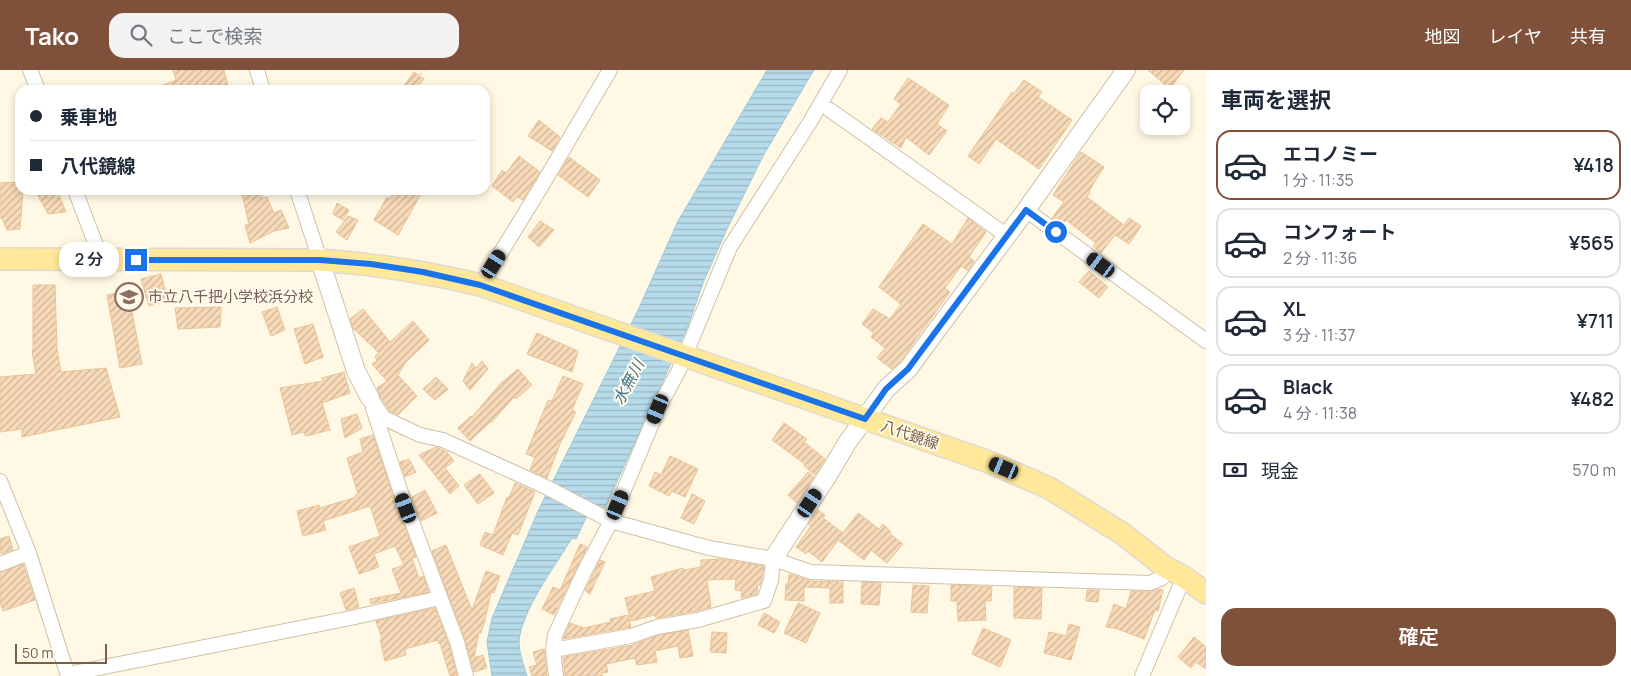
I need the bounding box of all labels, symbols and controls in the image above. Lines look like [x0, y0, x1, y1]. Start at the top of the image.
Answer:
search box [109, 13, 459, 58]
text: Tako [25, 19, 79, 52]
icon: search [127, 21, 155, 49]
text: ここで検索 [167, 23, 262, 49]
text: 地図 [1425, 24, 1461, 48]
text: レイヤ [1489, 24, 1542, 48]
text: 共有 [1570, 24, 1606, 48]
map controls [1140, 85, 1190, 135]
button: locate [1140, 85, 1190, 135]
text: 車両を選択 [1221, 85, 1331, 115]
text: 乗車地 [60, 104, 117, 130]
text: エコノミー [1283, 141, 1378, 167]
icon: car [1223, 143, 1268, 188]
text: ¥418 [1573, 152, 1614, 178]
text: 八代鏡線 [60, 153, 136, 179]
text: 1 分 · 11:35 [1283, 169, 1354, 191]
text: コンフォート [1283, 219, 1396, 245]
route start [1045, 221, 1067, 243]
icon: car [1223, 221, 1268, 266]
text: ¥565 [1569, 230, 1614, 256]
callout: 2 分 [58, 242, 118, 278]
car [479, 247, 508, 281]
text: 2 分 · 11:36 [1283, 247, 1357, 269]
text: 2 分 [75, 248, 103, 270]
route end [125, 249, 147, 271]
car [1084, 250, 1117, 280]
school or university icon: 市立八千把小学校浜分校 [114, 282, 144, 312]
place label: 市立八千把小学校浜分校 [148, 286, 313, 307]
text: XL [1283, 296, 1306, 322]
icon: car [1223, 299, 1268, 344]
text: ¥711 [1577, 308, 1614, 334]
text: 3 分 · 11:37 [1283, 324, 1355, 346]
water label: 水無川 [607, 354, 650, 408]
text: Black [1283, 374, 1332, 400]
icon: car [1223, 377, 1268, 422]
text: ¥482 [1570, 386, 1614, 412]
car [645, 392, 670, 426]
text: 4 分 · 11:38 [1283, 402, 1357, 424]
street label: 八代鏡線 [878, 415, 942, 454]
car [987, 455, 1020, 481]
icon: cash [1221, 456, 1249, 484]
text: 現金 [1261, 458, 1299, 484]
text: 570 m [1572, 459, 1616, 481]
car [795, 486, 824, 520]
car [605, 488, 630, 522]
car [393, 491, 418, 525]
button: 確定 [1221, 608, 1616, 666]
scale bar [15, 641, 108, 664]
text: 50 m [22, 643, 53, 662]

